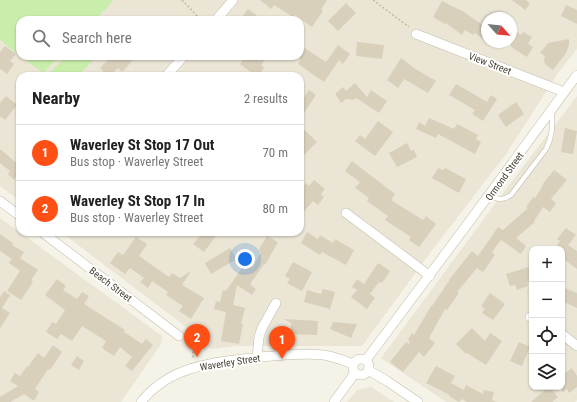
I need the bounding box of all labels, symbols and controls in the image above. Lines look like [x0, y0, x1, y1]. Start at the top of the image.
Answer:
north arrow [481, 12, 517, 48]
search box [16, 16, 304, 60]
icon: search [30, 27, 52, 49]
text: Search here [62, 29, 132, 47]
street label: View Street [467, 50, 513, 77]
text: Nearby [32, 88, 80, 108]
text: 2 results [244, 91, 288, 106]
text: Waverley St Stop 17 Out [70, 136, 214, 154]
text: 1 [42, 145, 48, 160]
text: 70 m [262, 145, 288, 160]
street label: Ormond Street [483, 150, 526, 203]
text: Bus stop · Waverley Street [70, 154, 203, 169]
text: Waverley St Stop 17 In [70, 192, 205, 210]
text: 2 [42, 201, 48, 216]
text: 80 m [262, 201, 288, 216]
text: Bus stop · Waverley Street [70, 210, 203, 225]
map controls [529, 246, 565, 390]
button: + [529, 246, 565, 282]
your location [235, 249, 255, 269]
street label: Beach Street [87, 265, 134, 304]
button: − [529, 282, 565, 318]
button: locate [529, 318, 565, 354]
pin: 2 [184, 324, 210, 357]
pin: 1 [269, 326, 295, 359]
street label: Waverley Street [199, 352, 261, 373]
button: layers [529, 354, 565, 390]

